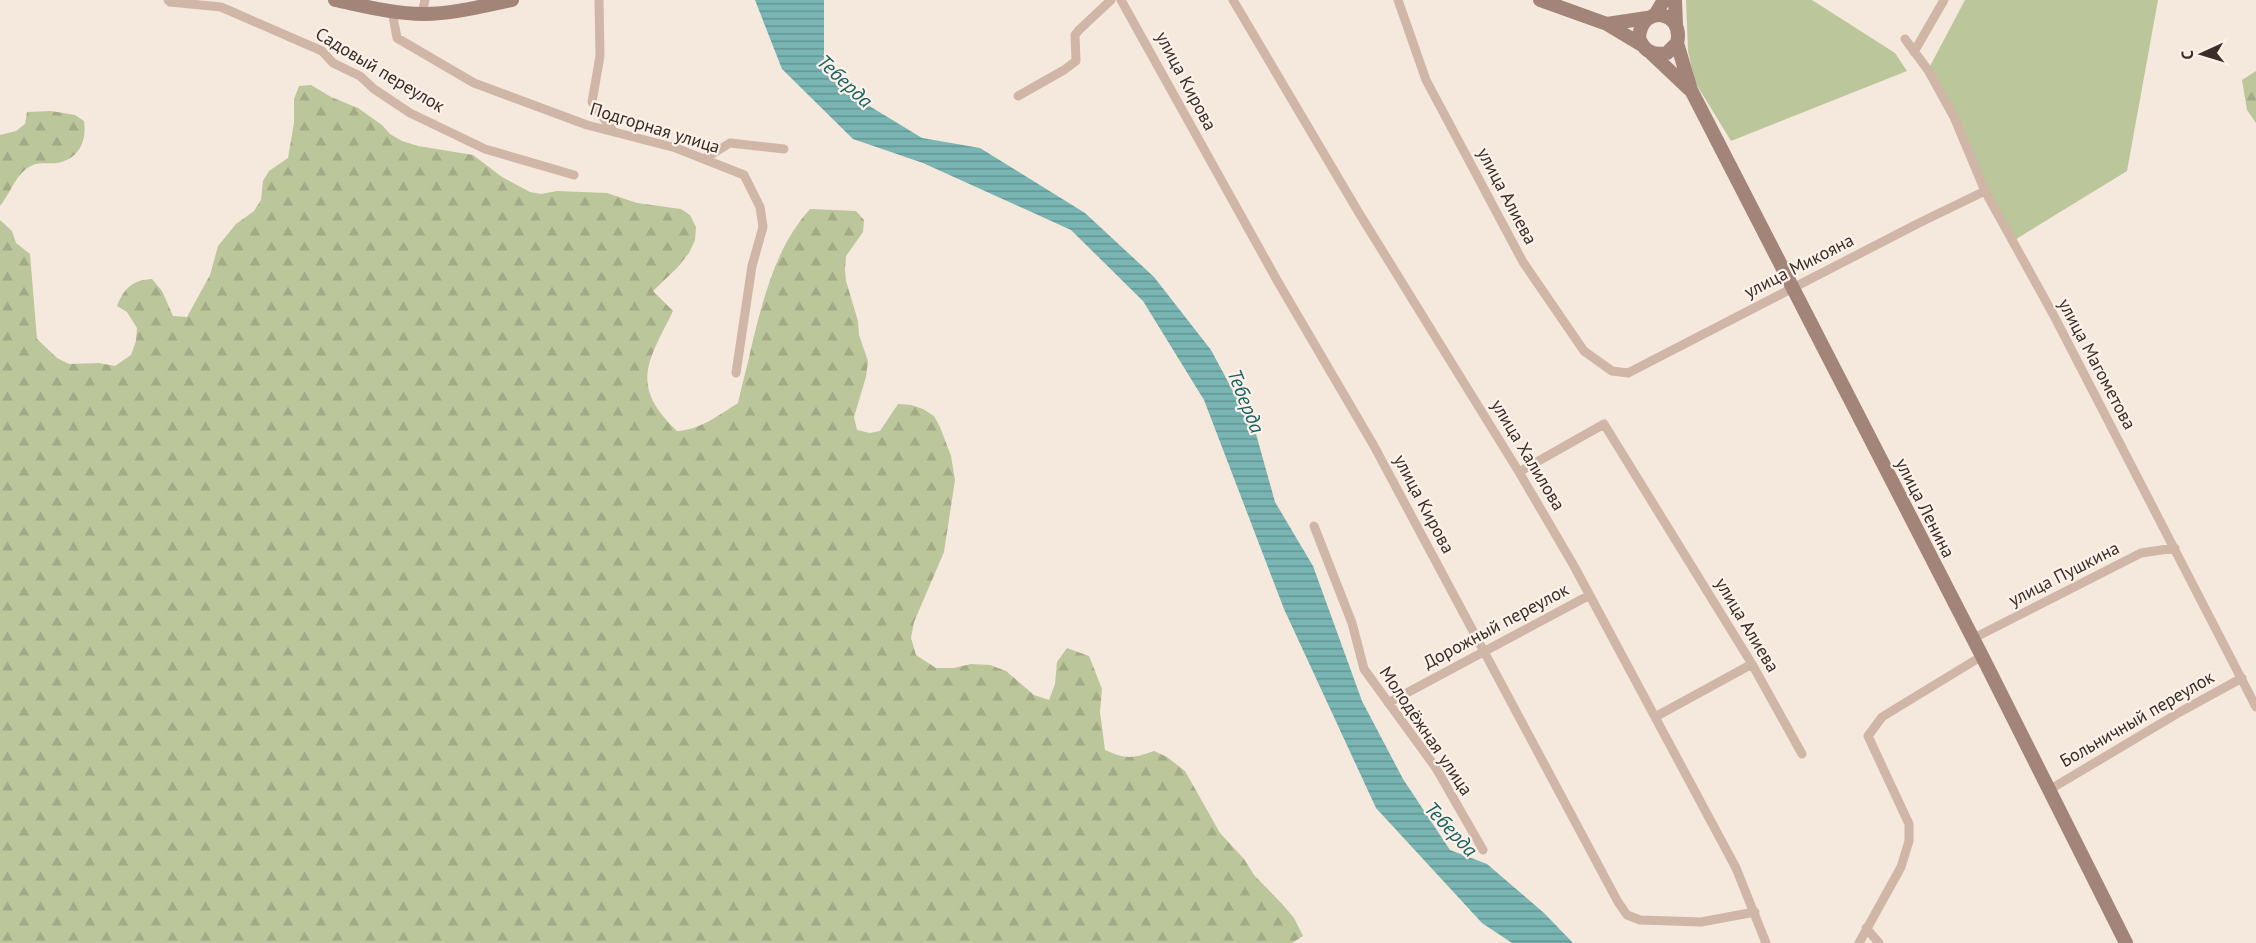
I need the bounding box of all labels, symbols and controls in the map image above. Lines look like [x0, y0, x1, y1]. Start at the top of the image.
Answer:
street label: Садовый переулок [311, 22, 449, 117]
north arrow [2172, 24, 2232, 84]
street label: улица Кирова [1151, 27, 1222, 134]
water label: Теберда [812, 49, 878, 113]
text: С [2177, 50, 2197, 60]
street label: Подгорная улица [587, 97, 723, 158]
street label: улица Алиева [1472, 143, 1543, 248]
street label: улица Микояна [1740, 228, 1857, 303]
street label: улица Магометова [2053, 294, 2142, 433]
water label: Теберда [1221, 365, 1271, 437]
street label: улица Халилова [1486, 395, 1571, 515]
street label: улица Кирова [1389, 450, 1460, 557]
street label: улица Ленина [1890, 454, 1960, 562]
street label: улица Пушкина [2005, 536, 2123, 611]
street label: улица Алиева [1710, 573, 1785, 676]
street label: Дорожный переулок [1419, 577, 1573, 674]
street label: Молодёжная улица [1375, 662, 1478, 800]
street label: Больничный переулок [2056, 665, 2218, 772]
water label: Теберда [1419, 796, 1483, 862]

